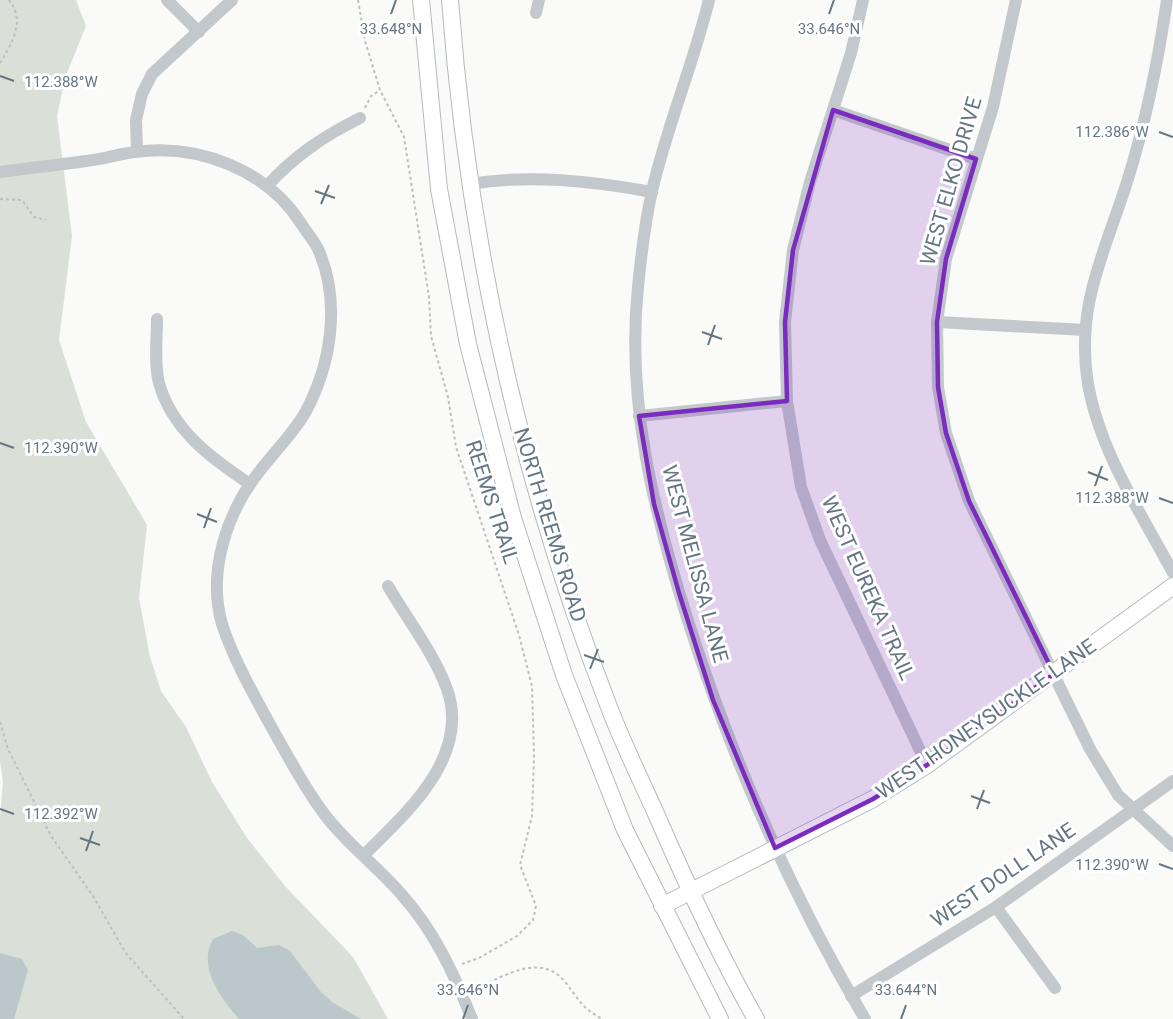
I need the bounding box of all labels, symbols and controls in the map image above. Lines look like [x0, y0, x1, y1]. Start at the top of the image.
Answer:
text: 33.648°N [360, 20, 422, 38]
text: 33.646°N [798, 20, 860, 38]
text: 112.388°W [24, 73, 98, 91]
street label: WEST ELKO DRIVE [916, 94, 987, 268]
text: 112.386°W [1075, 123, 1149, 141]
street label: NORTH REEMS ROAD [509, 425, 591, 625]
street label: REEMS TRAIL [461, 437, 523, 567]
text: 112.390°W [24, 439, 98, 457]
street label: WEST MELISSA LANE [657, 463, 733, 666]
text: 112.388°W [1075, 489, 1149, 507]
street label: WEST EUREKA TRAIL [817, 492, 919, 684]
street label: WEST HONEYSUCKLE LANE [872, 634, 1101, 804]
text: 112.392°W [24, 805, 98, 823]
street label: WEST DOLL LANE [926, 818, 1080, 932]
text: 112.390°W [1075, 856, 1149, 874]
text: 33.646°N [437, 981, 499, 999]
text: 33.644°N [875, 981, 937, 999]

